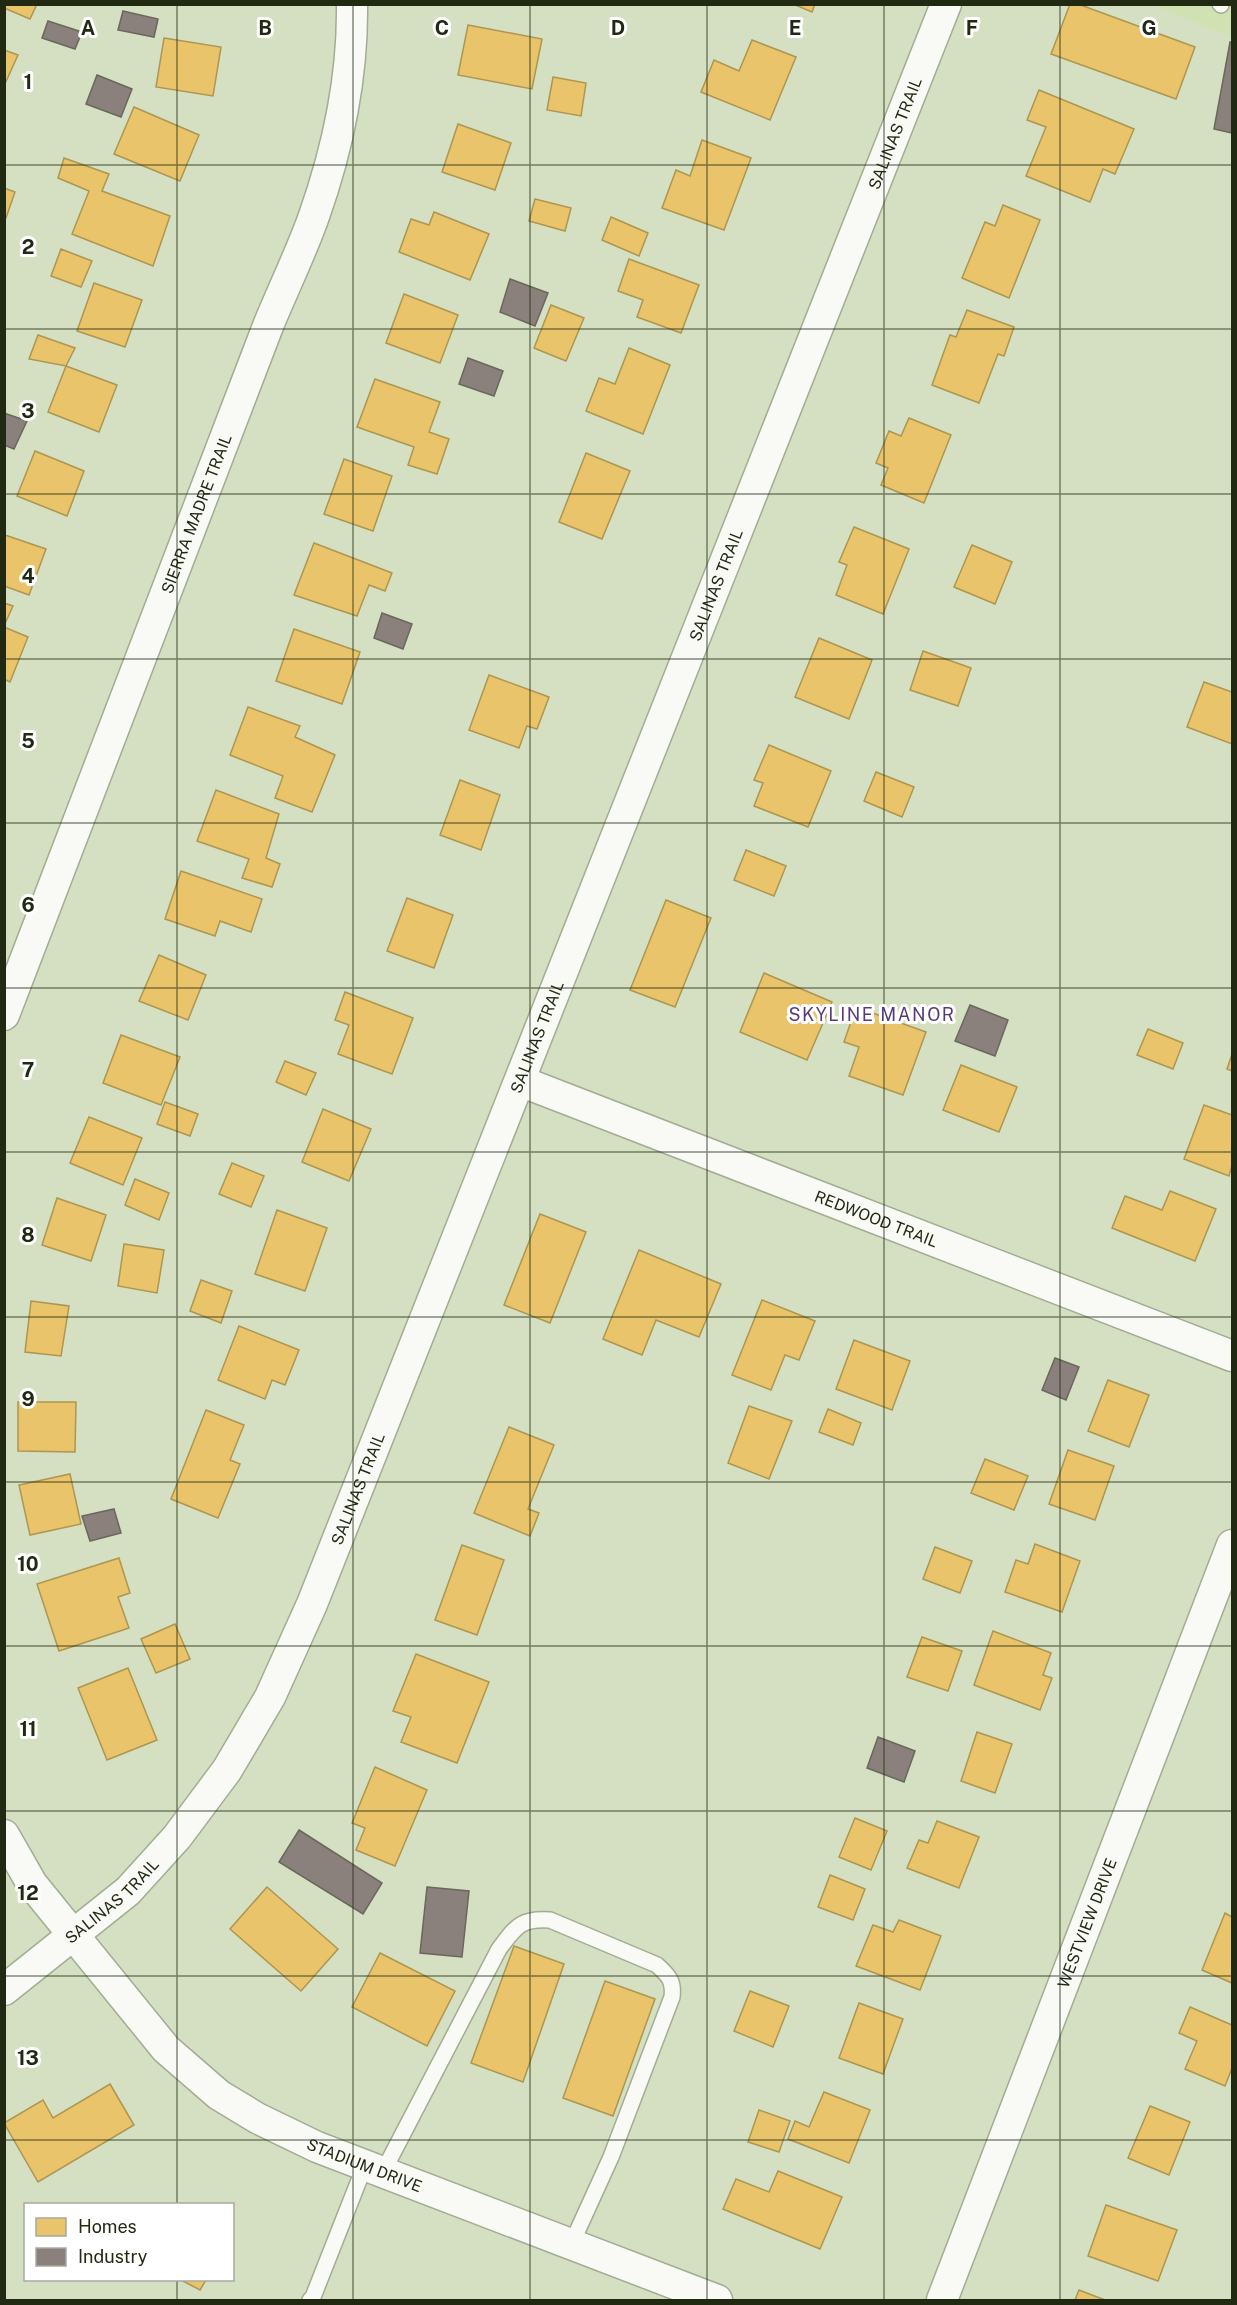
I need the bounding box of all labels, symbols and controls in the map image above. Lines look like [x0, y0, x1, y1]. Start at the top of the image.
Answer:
text: A [81, 16, 95, 40]
text: B [258, 16, 272, 40]
text: C [435, 16, 449, 40]
text: D [611, 16, 625, 40]
text: E [789, 16, 801, 40]
text: F [966, 16, 978, 40]
text: G [1141, 16, 1157, 40]
text: 1 [24, 70, 32, 94]
street label: SALINAS TRAIL [864, 74, 926, 192]
text: 2 [22, 235, 34, 259]
text: 3 [21, 399, 35, 423]
street label: SIERRA MADRE TRAIL [157, 431, 235, 596]
street label: SALINAS TRAIL [685, 526, 747, 644]
text: 4 [21, 564, 35, 588]
text: 5 [21, 729, 35, 753]
text: 6 [21, 893, 35, 917]
street label: SALINAS TRAIL [506, 978, 567, 1096]
district label: SKYLINE MANOR [788, 1004, 956, 1025]
text: 7 [22, 1058, 34, 1082]
street label: REDWOOD TRAIL [812, 1186, 941, 1251]
text: 8 [21, 1223, 35, 1247]
text: 9 [21, 1387, 35, 1411]
street label: SALINAS TRAIL [327, 1430, 388, 1547]
text: 10 [17, 1552, 39, 1576]
text: 11 [19, 1717, 37, 1741]
street label: SALINAS TRAIL [61, 1854, 162, 1947]
street label: WESTVIEW DRIVE [1053, 1855, 1120, 1990]
text: 12 [17, 1881, 39, 1905]
text: 13 [17, 2046, 39, 2070]
street label: STADIUM DRIVE [304, 2134, 425, 2196]
legend [24, 2203, 234, 2281]
text: Homes [78, 2216, 137, 2237]
text: Industry [78, 2246, 148, 2267]

